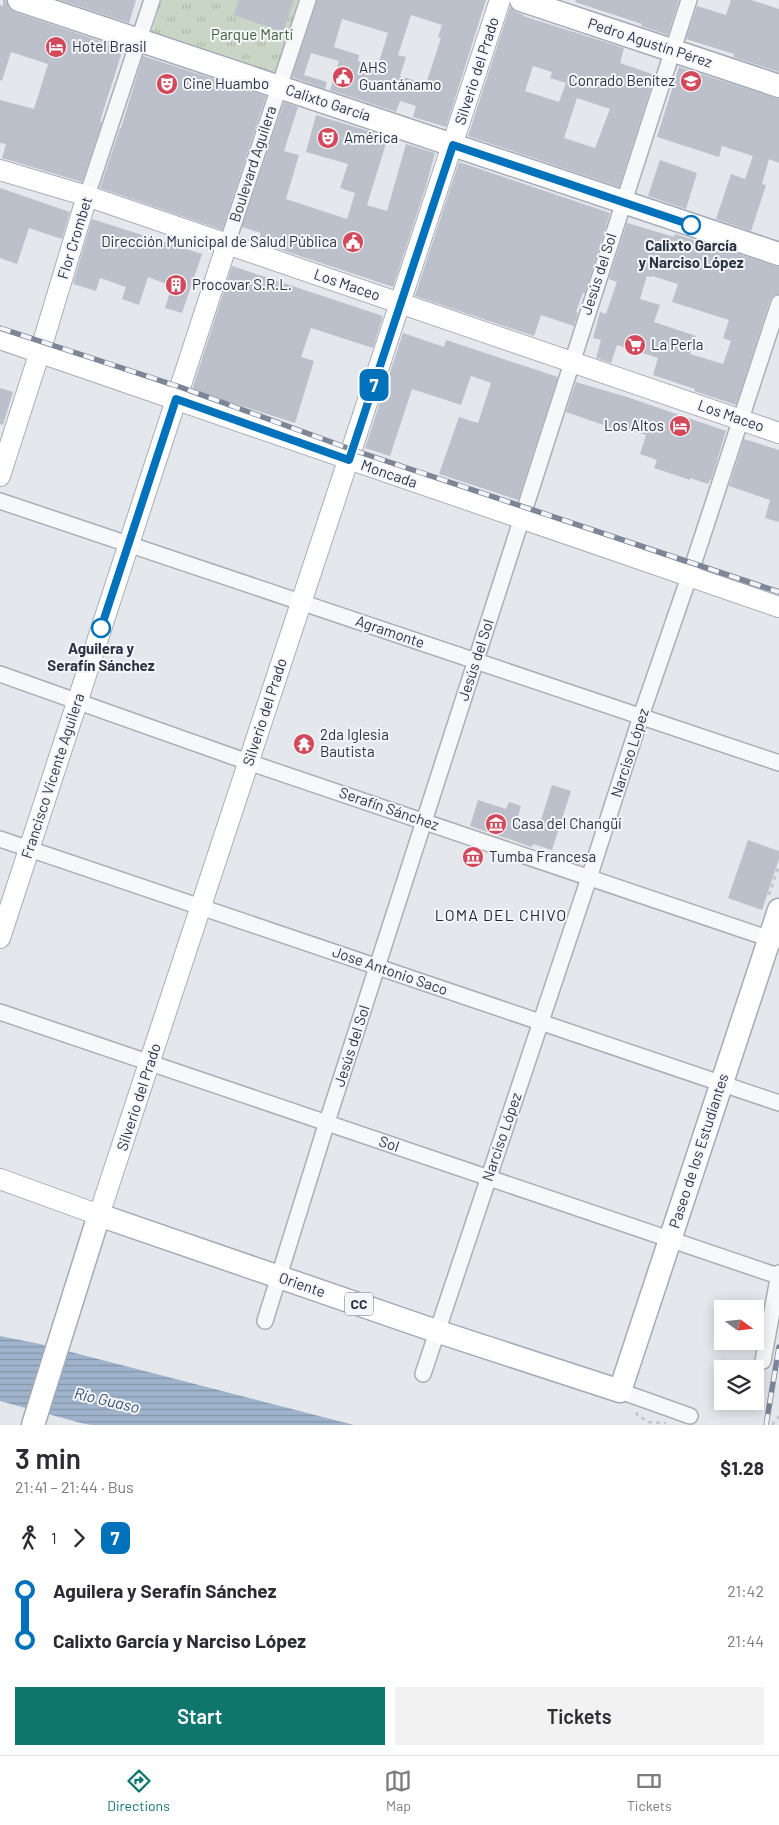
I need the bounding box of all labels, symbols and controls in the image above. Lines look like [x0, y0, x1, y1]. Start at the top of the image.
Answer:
street label: Pedro Agustín Pérez [586, 13, 715, 71]
street label: Silverio del Prado [450, 14, 502, 127]
park label: Parque Martí [211, 25, 293, 43]
hotel icon: Hotel Brasil [44, 35, 68, 59]
place label: Hotel Brasil [72, 37, 147, 55]
place label: AHS Guantánamo [359, 58, 441, 93]
public building icon: AHS Guantánamo [331, 65, 355, 89]
school or university icon: Conrado Benítez [679, 69, 703, 93]
place label: Conrado Benítez [569, 71, 675, 89]
theatre icon: Cine Huambo [155, 72, 179, 96]
place label: Cine Huambo [183, 74, 269, 92]
street label: Calixto García [284, 80, 373, 124]
street label: Boulevard Aguilera [225, 103, 279, 224]
theatre icon: América [316, 126, 340, 150]
place label: América [344, 128, 398, 146]
street label: Flor Crombet [53, 194, 95, 281]
marker: Calixto García y Narciso López [681, 215, 701, 235]
public building icon: Dirección Municipal de Salud Pública [341, 230, 365, 254]
street label: Jesús del Sol [576, 230, 620, 317]
place label: Dirección Municipal de Salud Pública [101, 232, 337, 250]
place label: Calixto García y Narciso López [638, 236, 744, 271]
street label: Los Maceo [312, 264, 383, 304]
building icon: Procovar S.R.L. [164, 273, 188, 297]
place label: Procovar S.R.L. [192, 275, 292, 293]
supermarket icon: La Perla [623, 333, 647, 357]
place label: La Perla [651, 335, 703, 353]
line badge: 7 [358, 369, 390, 401]
text: 7 [370, 374, 378, 396]
street label: Los Maceo [696, 395, 767, 435]
hotel icon: Los Altos [668, 414, 692, 438]
place label: Los Altos [604, 416, 664, 434]
street label: Moncada [359, 455, 420, 491]
street label: Agramonte [353, 611, 427, 651]
street label: Jesús del Sol [453, 616, 497, 703]
marker: Aguilera y Serafín Sánchez [91, 618, 111, 638]
place label: Aguilera y Serafín Sánchez [47, 639, 155, 674]
street label: Silverio del Prado [238, 655, 290, 768]
street label: Francisco Vicente Aguilera [17, 691, 87, 861]
street label: Narciso López [606, 706, 652, 800]
place label: 2da Iglesia Bautista [320, 725, 389, 760]
temple icon: 2da Iglesia Bautista [292, 732, 316, 756]
street label: Serafín Sánchez [337, 783, 442, 834]
museum icon: Casa del Changüí [484, 812, 508, 836]
place label: Casa del Changüí [512, 814, 621, 832]
museum icon: Tumba Francesa [461, 845, 485, 869]
place label: Tumba Francesa [489, 847, 596, 865]
district label: LOMA DEL CHIVO [435, 905, 567, 924]
street label: Jose Antonio Saco [330, 942, 450, 998]
street label: Jesús del Sol [329, 1002, 373, 1089]
street label: Silverio del Prado [112, 1040, 164, 1153]
street label: Paseo de los Estudiantes [664, 1071, 732, 1230]
street label: Narciso López [477, 1090, 525, 1183]
street label: Sol [377, 1131, 402, 1155]
street label: Oriente [277, 1268, 328, 1300]
road number: CC [345, 1292, 373, 1316]
north arrow [714, 1300, 764, 1350]
map controls [714, 1300, 764, 1410]
button: layers [714, 1360, 764, 1410]
water label: Río Guaso [73, 1383, 142, 1416]
text: 3 min [15, 1441, 81, 1475]
text: $1.28 [720, 1456, 764, 1479]
text: 21:41 – 21:44 · Bus [15, 1477, 134, 1496]
icon: walk [15, 1524, 43, 1552]
icon: forward [65, 1524, 93, 1552]
text: 7 [111, 1527, 120, 1549]
text: 1 [51, 1528, 57, 1547]
text: Aguilera y Serafín Sánchez [53, 1579, 276, 1602]
text: 21:42 [727, 1581, 764, 1600]
text: Calixto García y Narciso López [53, 1629, 306, 1652]
text: 21:44 [727, 1631, 764, 1650]
button: Start [15, 1687, 385, 1745]
button: Tickets [395, 1687, 764, 1745]
tab: Directions [107, 1767, 170, 1814]
tab: Map [384, 1767, 412, 1814]
tab: Tickets [627, 1767, 672, 1814]

